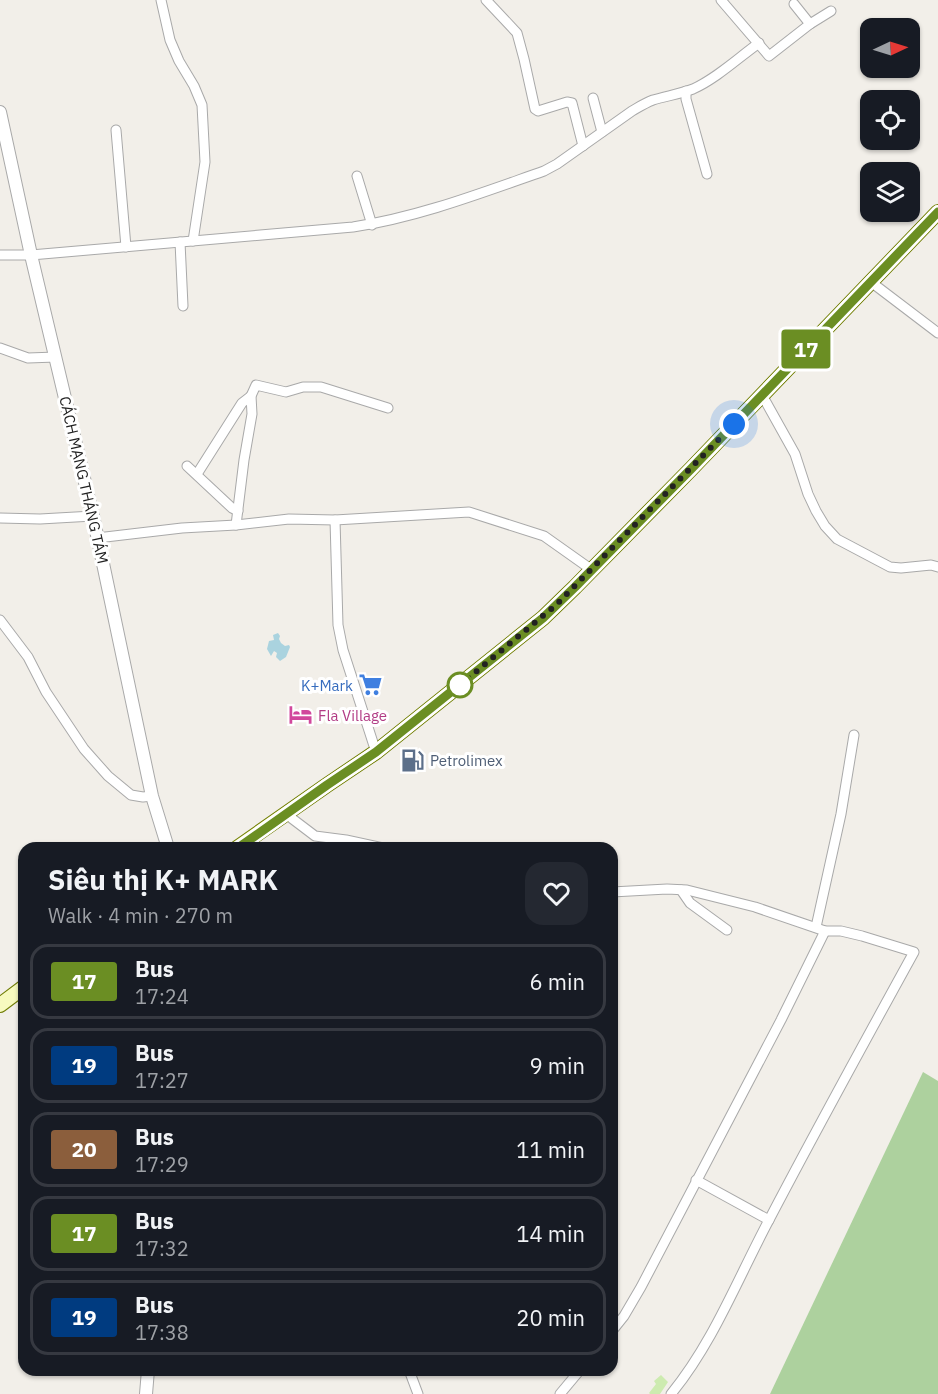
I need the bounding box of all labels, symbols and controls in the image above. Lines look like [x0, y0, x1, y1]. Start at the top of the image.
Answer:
north arrow [860, 18, 920, 78]
map controls [860, 18, 920, 222]
button: locate [860, 90, 920, 150]
button: layers [860, 162, 920, 222]
line badge: 17 [779, 330, 833, 368]
text: 17 [793, 335, 819, 363]
street label: CÁCH MẠNG THÁNG TÁM [55, 394, 113, 566]
your location [719, 409, 749, 439]
supermarket icon: K+Mark [358, 672, 384, 698]
unlabelled marker [447, 672, 473, 698]
place label: K+Mark [301, 676, 353, 695]
hotel icon: Fla Village [287, 702, 313, 728]
place label: Fla Village [318, 706, 387, 725]
fuel station icon: Petrolimex [399, 747, 425, 773]
place label: Petrolimex [430, 751, 503, 770]
text: Siêu thị K+ MARK [48, 861, 278, 898]
button: heart [525, 862, 588, 925]
text: Walk · 4 min · 270 m [48, 902, 233, 929]
text: Bus [135, 954, 174, 983]
text: 17 [71, 967, 97, 995]
text: 6 min [529, 967, 585, 996]
text: 17:24 [135, 983, 189, 1010]
text: Bus [135, 1038, 174, 1067]
text: 19 [71, 1051, 97, 1079]
text: 9 min [529, 1051, 585, 1080]
text: 17:27 [135, 1067, 189, 1094]
text: Bus [135, 1122, 174, 1151]
text: 20 [71, 1135, 97, 1163]
text: 11 min [516, 1135, 585, 1164]
text: 17:29 [135, 1151, 189, 1178]
text: Bus [135, 1206, 174, 1235]
text: 17 [71, 1219, 97, 1247]
text: 14 min [516, 1219, 585, 1248]
text: 17:32 [135, 1235, 189, 1262]
text: Bus [135, 1290, 174, 1319]
text: 19 [71, 1303, 97, 1331]
text: 20 min [516, 1303, 585, 1332]
text: 17:38 [135, 1319, 189, 1346]

